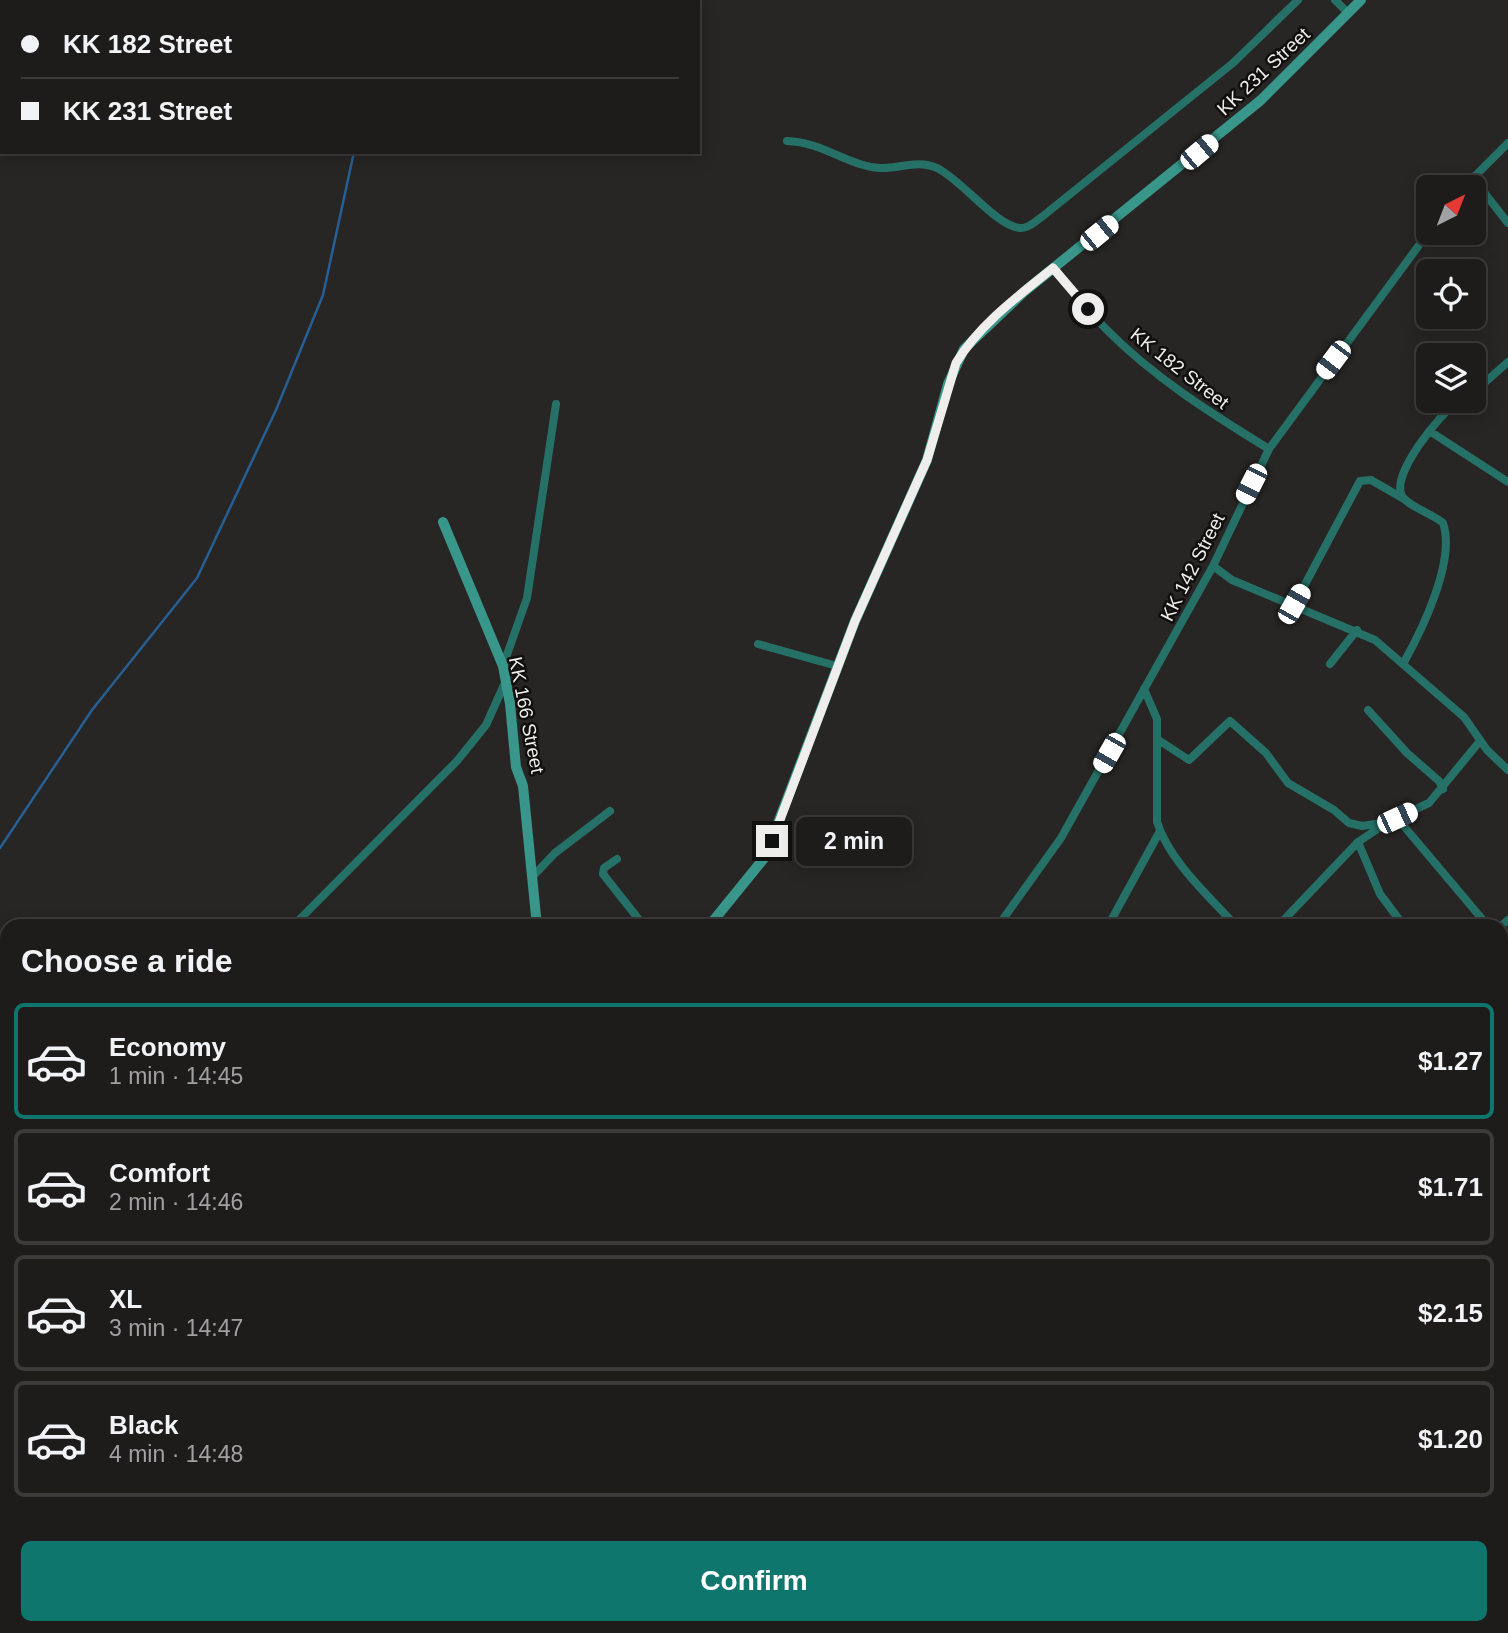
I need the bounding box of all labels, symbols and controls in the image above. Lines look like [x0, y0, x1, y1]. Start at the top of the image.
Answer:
street label: KK 231 Street [1213, 23, 1314, 119]
text: KK 182 Street [63, 29, 232, 59]
text: KK 231 Street [63, 96, 232, 126]
car [1177, 130, 1222, 174]
north arrow [1416, 175, 1486, 245]
map controls [1416, 175, 1486, 413]
car [1077, 212, 1122, 254]
button: locate [1416, 259, 1486, 329]
route start [1072, 293, 1104, 325]
street label: KK 182 Street [1127, 324, 1233, 414]
car [1312, 337, 1355, 383]
button: layers [1416, 343, 1486, 413]
car [1233, 461, 1270, 507]
street label: KK 142 Street [1156, 509, 1229, 625]
car [1275, 581, 1314, 627]
street label: KK 166 Street [505, 655, 548, 776]
car [1090, 730, 1129, 776]
car [1374, 800, 1421, 836]
callout: 2 min [796, 816, 912, 866]
route end [756, 825, 788, 857]
text: 2 min [824, 828, 884, 854]
text: Choose a ride [21, 943, 233, 979]
icon: car [25, 1030, 88, 1093]
text: Economy [109, 1032, 226, 1062]
text: $1.27 [1418, 1046, 1483, 1076]
text: 1 min · 14:45 [109, 1063, 243, 1089]
icon: car [25, 1156, 88, 1219]
text: Comfort [109, 1158, 210, 1188]
text: $1.71 [1418, 1172, 1483, 1202]
text: 2 min · 14:46 [109, 1189, 243, 1215]
icon: car [25, 1282, 88, 1345]
text: XL [109, 1284, 142, 1314]
text: $2.15 [1418, 1298, 1483, 1328]
text: 3 min · 14:47 [109, 1315, 243, 1341]
icon: car [25, 1408, 88, 1471]
text: Black [109, 1410, 178, 1440]
text: $1.20 [1418, 1424, 1483, 1454]
text: 4 min · 14:48 [109, 1441, 243, 1467]
button: Confirm [21, 1541, 1487, 1621]

